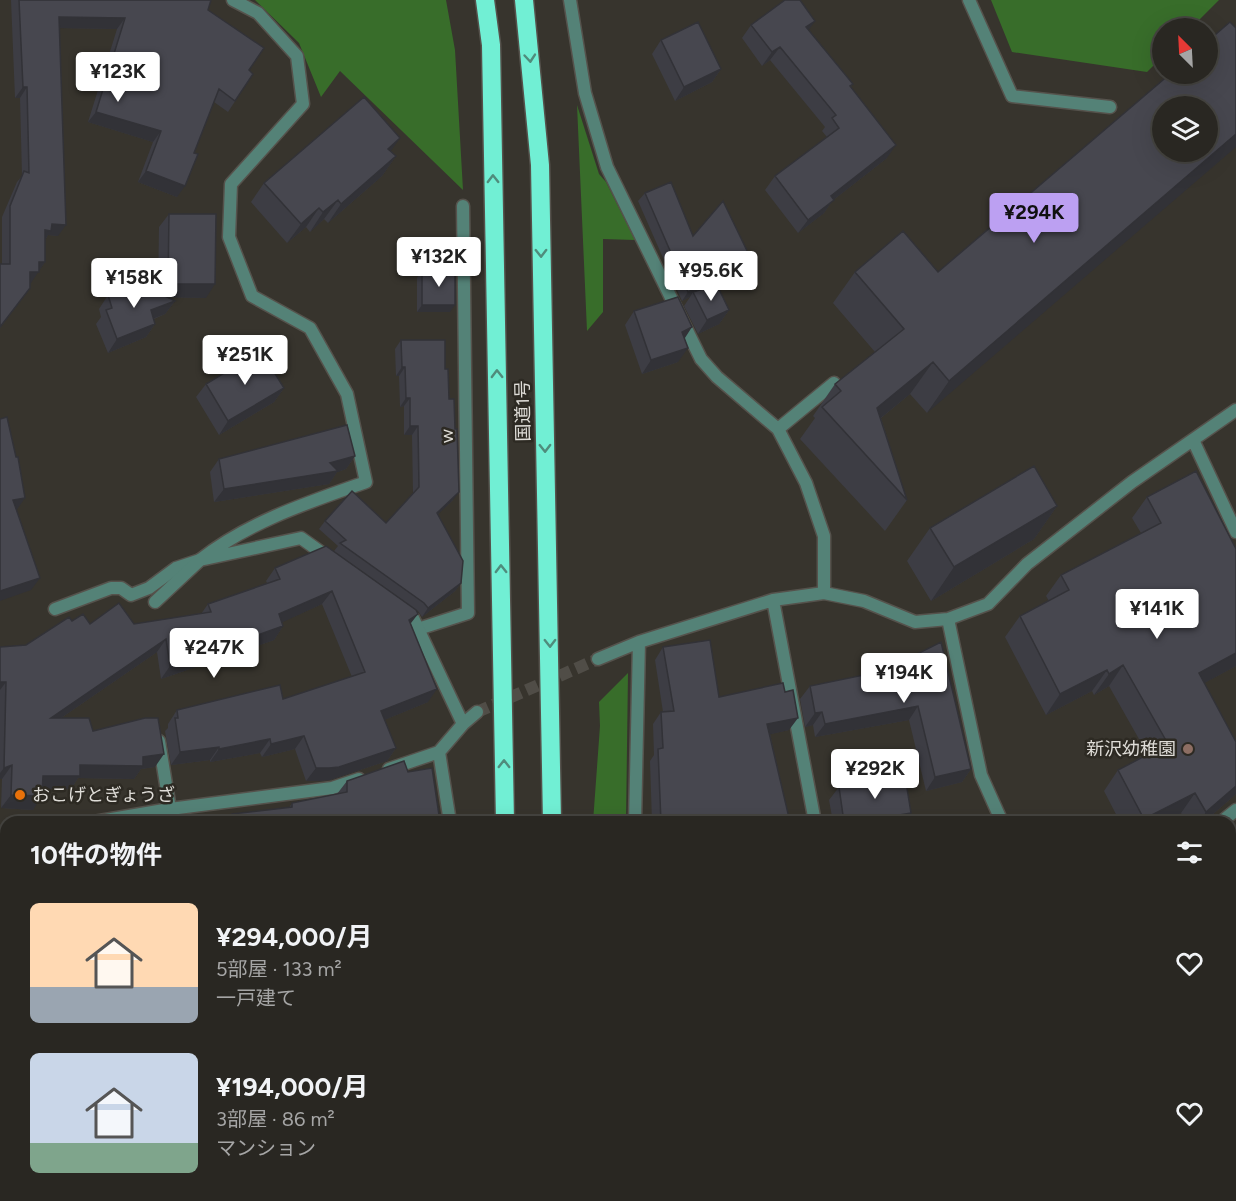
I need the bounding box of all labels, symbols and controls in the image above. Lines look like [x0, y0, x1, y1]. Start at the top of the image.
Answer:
north arrow [1152, 18, 1218, 84]
map controls [1152, 18, 1218, 162]
pin: ¥123K [76, 52, 160, 103]
one-way arrow [523, 54, 536, 63]
text: ¥123K [90, 59, 146, 83]
button: layers [1152, 96, 1218, 162]
one-way arrow [487, 174, 499, 183]
pin: ¥294K [992, 193, 1076, 244]
text: ¥294K [1003, 200, 1065, 224]
pin: ¥132K [397, 237, 481, 288]
text: ¥132K [411, 244, 467, 268]
one-way arrow [535, 248, 547, 257]
pin: ¥95.6K [662, 251, 760, 302]
pin: ¥158K [92, 258, 176, 309]
text: ¥95.6K [678, 258, 744, 282]
text: ¥158K [105, 265, 163, 289]
pin: ¥251K [203, 335, 287, 386]
text: ¥251K [217, 342, 273, 366]
one-way arrow [491, 369, 503, 378]
street label: 国道1号 [511, 380, 535, 442]
street label: w [436, 429, 458, 443]
one-way arrow [539, 443, 551, 452]
one-way arrow [495, 564, 507, 573]
pin: ¥141K [1115, 589, 1199, 640]
text: ¥141K [1130, 596, 1184, 620]
pin: ¥247K [172, 628, 256, 679]
text: ¥247K [184, 635, 244, 659]
one-way arrow [543, 638, 556, 647]
pin: ¥194K [862, 653, 946, 704]
text: ¥194K [875, 660, 933, 684]
place label: 新沢幼稚園 [1086, 738, 1176, 760]
marker: 新沢幼稚園 [1181, 742, 1195, 756]
pin: ¥292K [833, 749, 917, 800]
text: ¥292K [845, 756, 905, 780]
one-way arrow [498, 759, 510, 768]
place label: おこげとぎょうざ [32, 784, 175, 806]
marker: おこげとぎょうざ [13, 788, 27, 802]
icon: filters [1173, 836, 1206, 869]
text: 10件の物件 [30, 839, 162, 871]
text: ¥294,000/月 [216, 921, 373, 953]
icon: home [78, 927, 150, 999]
icon: heart [1173, 947, 1206, 980]
text: 5部屋 · 133 m² [216, 957, 342, 981]
text: 一戸建て [216, 986, 296, 1010]
text: ¥194,000/月 [216, 1071, 368, 1103]
icon: home [78, 1077, 150, 1149]
icon: heart [1173, 1097, 1206, 1130]
text: 3部屋 · 86 m² [216, 1107, 335, 1131]
text: マンション [216, 1136, 316, 1160]

